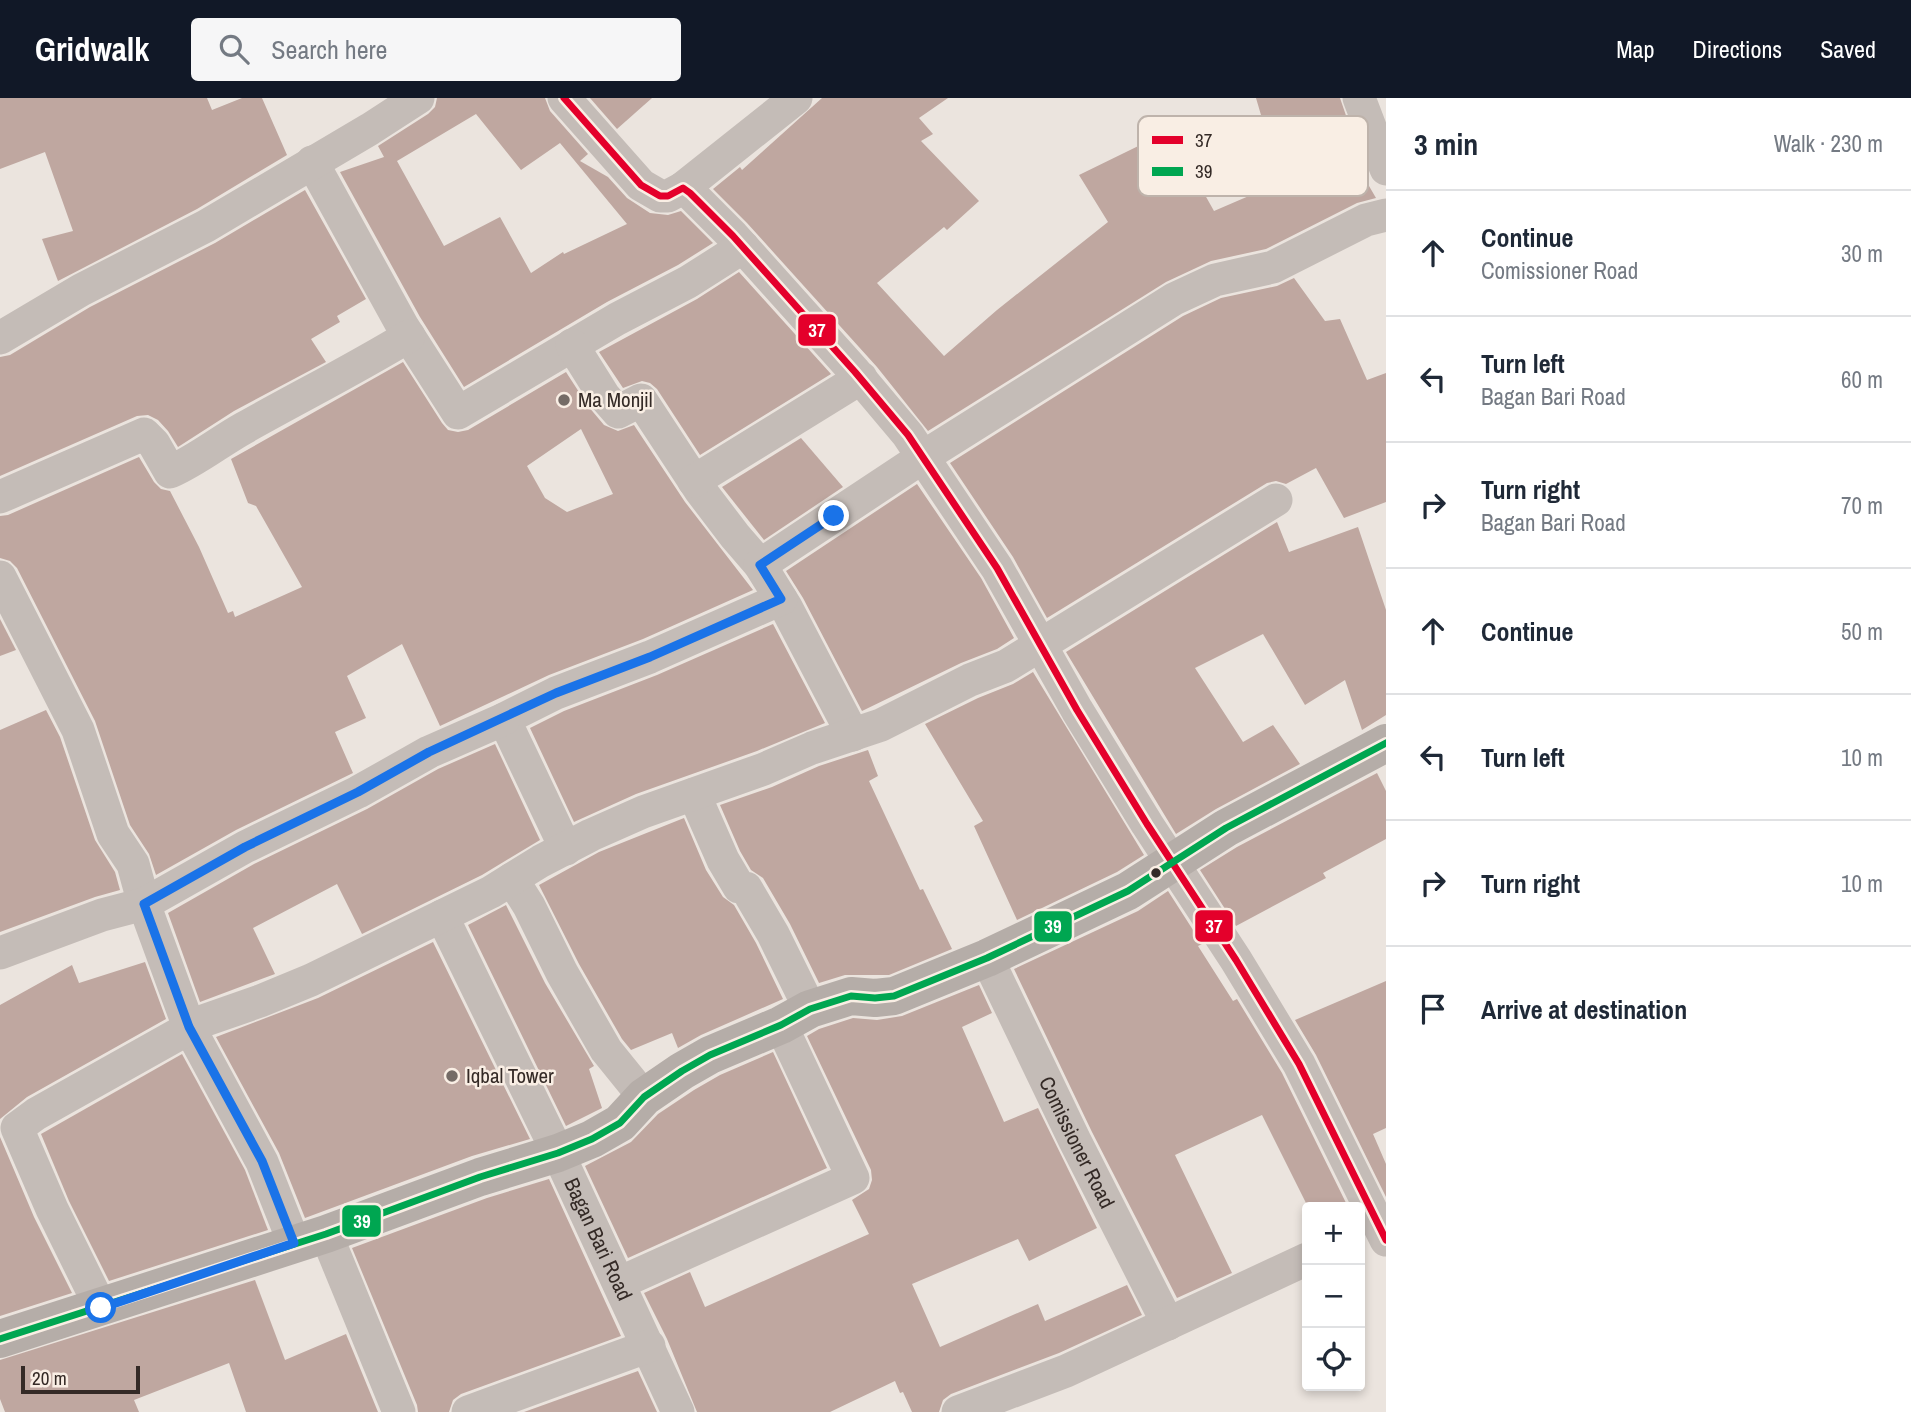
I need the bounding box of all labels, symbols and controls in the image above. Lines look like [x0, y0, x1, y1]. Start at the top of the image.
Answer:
search box [191, 18, 681, 81]
text: Gridwalk [35, 27, 149, 71]
icon: search [215, 30, 253, 68]
text: Search here [271, 32, 387, 67]
text: Map [1616, 33, 1654, 65]
text: Directions [1692, 33, 1782, 65]
text: Saved [1820, 33, 1876, 65]
legend [1138, 116, 1368, 196]
text: 3 min [1414, 124, 1478, 164]
text: 37 [1195, 127, 1213, 153]
text: Walk · 230 m [1774, 128, 1883, 159]
text: 39 [1195, 158, 1212, 184]
text: Continue [1481, 220, 1573, 255]
icon: ahead [1414, 234, 1452, 272]
text: 30 m [1841, 238, 1883, 269]
text: Comissioner Road [1481, 255, 1638, 286]
line badge: 37 [797, 313, 837, 347]
text: 37 [808, 317, 826, 343]
text: Turn left [1481, 346, 1565, 381]
icon: left [1414, 360, 1452, 398]
text: 60 m [1841, 364, 1883, 395]
text: Bagan Bari Road [1481, 381, 1626, 412]
place label: Ma Monjil [578, 385, 653, 414]
marker: Ma Monjil [556, 392, 572, 408]
text: Turn right [1481, 472, 1580, 507]
icon: right [1414, 486, 1452, 524]
text: 70 m [1841, 490, 1883, 521]
route end [818, 500, 849, 531]
text: Bagan Bari Road [1481, 507, 1626, 538]
icon: ahead [1414, 612, 1452, 650]
text: Continue [1481, 614, 1573, 649]
text: 50 m [1841, 616, 1883, 647]
icon: left [1414, 738, 1452, 776]
text: Turn left [1481, 740, 1565, 775]
text: 10 m [1841, 742, 1883, 773]
icon: right [1414, 864, 1452, 902]
unlabelled marker [1149, 866, 1163, 880]
text: Turn right [1481, 866, 1580, 901]
text: 10 m [1841, 868, 1883, 899]
line badge: 37 [1194, 909, 1234, 943]
line badge: 39 [1033, 910, 1073, 943]
text: 39 [1044, 913, 1062, 939]
text: 37 [1205, 913, 1223, 939]
icon: arrive [1414, 990, 1452, 1028]
text: Arrive at destination [1481, 992, 1687, 1027]
place label: Iqbal Tower [466, 1061, 554, 1090]
marker: Iqbal Tower [444, 1068, 460, 1084]
street label: Comissioner Road [1032, 1072, 1122, 1213]
street label: Bagan Bari Road [558, 1173, 639, 1305]
map controls [1302, 1202, 1365, 1391]
button: + [1302, 1202, 1365, 1265]
line badge: 39 [341, 1204, 382, 1238]
text: 39 [353, 1208, 371, 1234]
button: − [1302, 1265, 1365, 1328]
route start [85, 1292, 116, 1323]
button: locate [1302, 1328, 1365, 1391]
scale bar [21, 1363, 140, 1395]
text: 20 m [32, 1365, 67, 1391]

